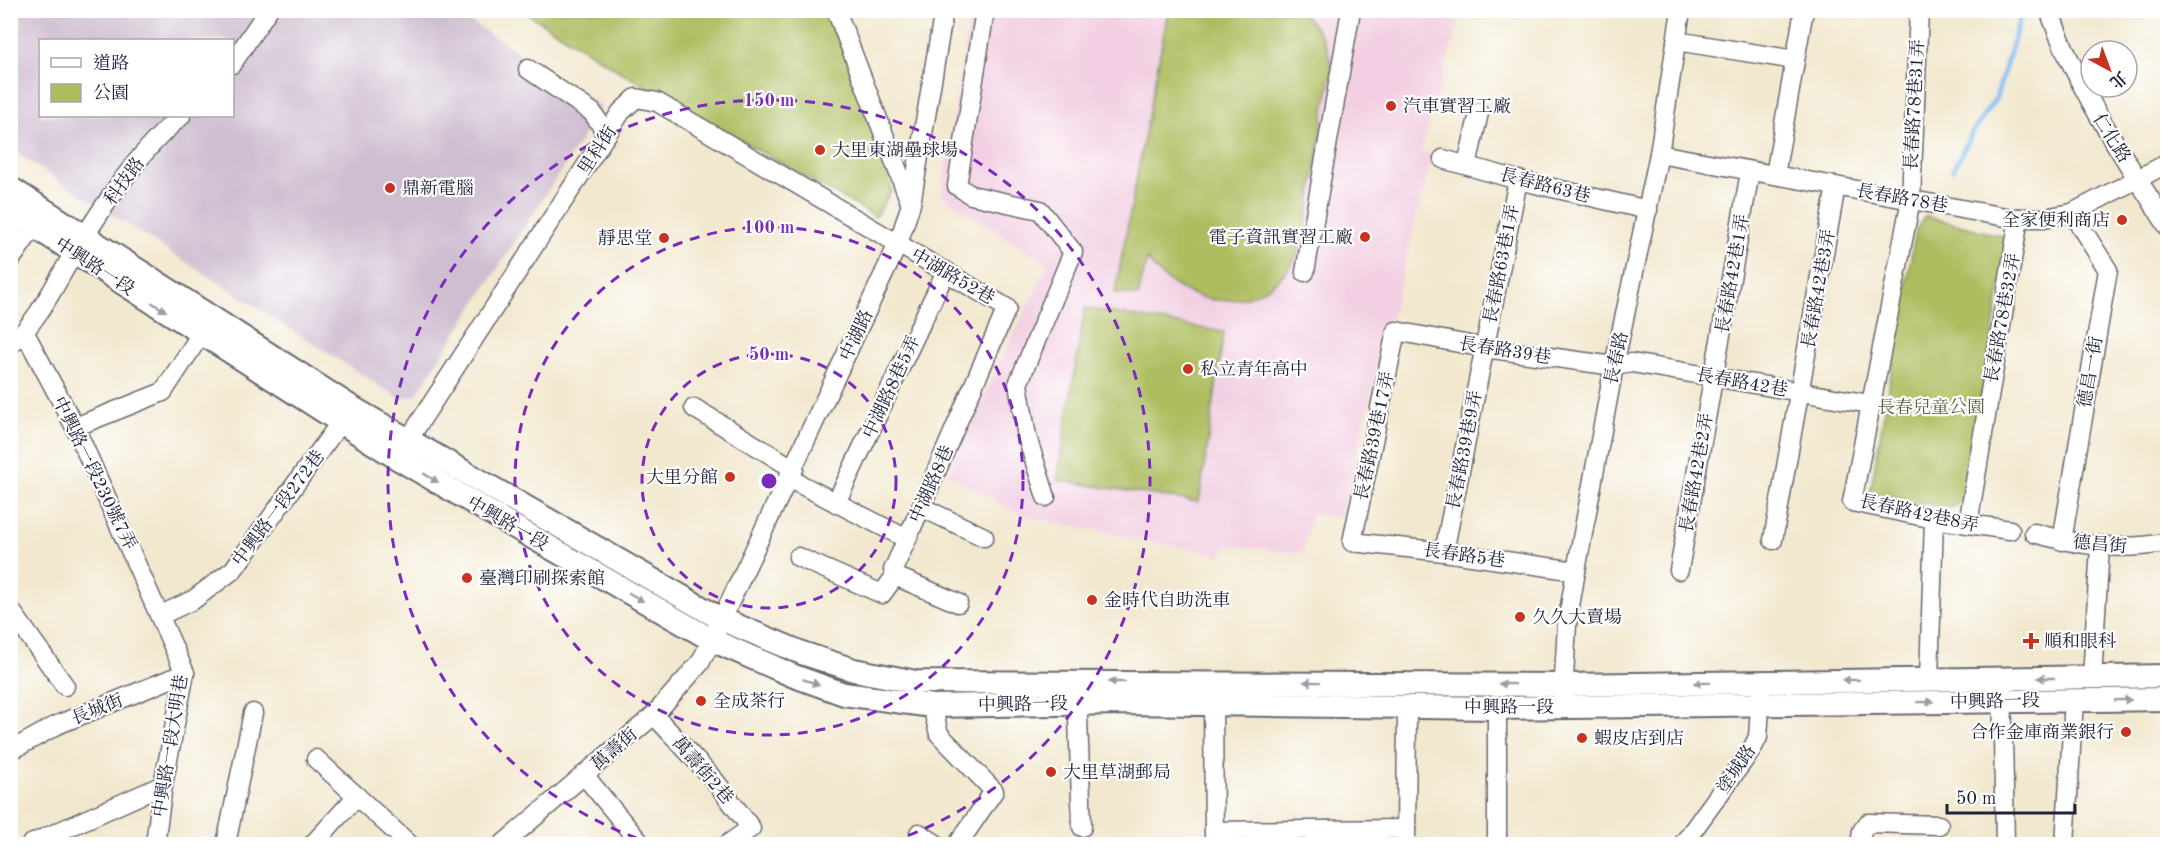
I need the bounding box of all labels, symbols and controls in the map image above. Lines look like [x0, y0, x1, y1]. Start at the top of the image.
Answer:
legend [39, 39, 234, 117]
street label: 長春路78巷31弄 [1901, 39, 1927, 171]
north arrow [2079, 39, 2139, 99]
text: 道路 [93, 53, 129, 73]
text: 北 [2106, 68, 2130, 92]
text: 公園 [93, 83, 129, 103]
text: 150 m [744, 92, 794, 110]
place label: 汽車實習工廠 [1403, 96, 1511, 116]
marker: 汽車實習工廠 [1384, 99, 1398, 113]
street label: 仁化路 [2089, 110, 2135, 166]
street label: 里科街 [575, 122, 620, 178]
place label: 大里東湖壘球場 [832, 140, 958, 160]
marker: 大里東湖壘球場 [813, 143, 827, 157]
street label: 科技路 [100, 153, 148, 209]
street label: 長春路63巷 [1498, 164, 1592, 206]
place label: 鼎新電腦 [402, 178, 474, 198]
street label: 長春路78巷 [1855, 180, 1949, 216]
marker: 鼎新電腦 [383, 181, 397, 195]
street label: 長春路63巷1弄 [1480, 203, 1522, 325]
place label: 全家便利商店 [2002, 210, 2110, 230]
street label: 長春路42巷1弄 [1712, 213, 1752, 335]
marker: 全家便利商店 [2115, 213, 2129, 227]
text: 100 m [744, 219, 794, 237]
place label: 電子資訊實習工廠 [1209, 227, 1353, 247]
place label: 靜思堂 [598, 228, 652, 248]
street label: 長春路42巷3弄 [1798, 228, 1838, 350]
marker: 電子資訊實習工廠 [1358, 230, 1372, 244]
marker: 靜思堂 [657, 231, 671, 245]
street label: 中興路一段 [52, 233, 138, 299]
street label: 中湖路52巷 [908, 244, 998, 308]
street label: 長春路78巷32弄 [1981, 251, 2023, 385]
one-way arrow [151, 302, 167, 313]
street label: 中湖路 [836, 306, 876, 364]
street label: 長春路 [1601, 330, 1631, 386]
street label: 中湖路8巷5弄 [859, 333, 923, 441]
street label: 長春路39巷 [1458, 333, 1552, 367]
street label: 德昌一街 [2074, 335, 2106, 409]
text: 50 m [749, 346, 789, 364]
place label: 私立青年高中 [1200, 359, 1308, 379]
marker: 私立青年高中 [1181, 362, 1195, 376]
street label: 長春路42巷 [1695, 364, 1789, 400]
street label: 長春路39巷17弄 [1351, 369, 1397, 503]
street label: 長春路39巷9弄 [1443, 389, 1485, 511]
street label: 中興路一段230號7弄 [49, 393, 141, 553]
park label: 長春兒童公園 [1877, 397, 1985, 417]
street label: 長春路42巷2弄 [1676, 412, 1716, 534]
street label: 中湖路8巷 [905, 442, 957, 526]
street label: 中興路一段272巷 [228, 446, 328, 570]
place label: 大里分館 [646, 467, 718, 487]
marker: 大里分館 [723, 470, 737, 484]
centre of rings [759, 471, 779, 491]
one-way arrow [423, 472, 439, 483]
street label: 長春路42巷8弄 [1858, 491, 1980, 535]
street label: 中興路一段 [464, 492, 552, 554]
street label: 德昌街 [2072, 532, 2128, 556]
street label: 長春路5巷 [1422, 539, 1506, 571]
place label: 臺灣印刷探索館 [479, 568, 605, 588]
marker: 臺灣印刷探索館 [460, 571, 474, 585]
place label: 金時代自助洗車 [1104, 590, 1230, 610]
one-way arrow [628, 592, 645, 602]
marker: 金時代自助洗車 [1085, 593, 1099, 607]
place label: 久久大賣場 [1532, 607, 1622, 627]
marker: 久久大賣場 [1513, 610, 1527, 624]
place label: 順和眼科 [2044, 631, 2116, 651]
marker: 順和眼科 [2022, 632, 2040, 650]
street label: 中興路一段大明巷 [149, 673, 191, 819]
one-way arrow [2037, 673, 2056, 683]
one-way arrow [1842, 675, 1861, 685]
one-way arrow [802, 677, 820, 687]
one-way arrow [1107, 677, 1126, 687]
one-way arrow [1302, 678, 1321, 687]
one-way arrow [1692, 678, 1711, 688]
one-way arrow [1497, 679, 1516, 689]
street label: 長城街 [68, 690, 126, 728]
street label: 中興路一段 [1950, 690, 2040, 712]
place label: 全成茶行 [713, 691, 785, 711]
street label: 中興路一段 [978, 693, 1068, 715]
marker: 全成茶行 [694, 694, 708, 708]
one-way arrow [2113, 695, 2132, 705]
street label: 中興路一段 [1464, 697, 1554, 717]
one-way arrow [1915, 697, 1934, 707]
place label: 合作金庫商業銀行 [1970, 722, 2114, 742]
street label: 萬壽街 [587, 724, 641, 774]
marker: 合作金庫商業銀行 [2119, 725, 2133, 739]
place label: 蝦皮店到店 [1594, 728, 1684, 748]
marker: 蝦皮店到店 [1575, 731, 1589, 745]
street label: 萬壽街2巷 [668, 732, 738, 808]
street label: 塗城路 [1713, 741, 1759, 797]
place label: 大里草湖郵局 [1063, 762, 1171, 782]
marker: 大里草湖郵局 [1044, 765, 1058, 779]
scale bar [1947, 777, 2074, 815]
text: 50 m [1956, 790, 1996, 808]

